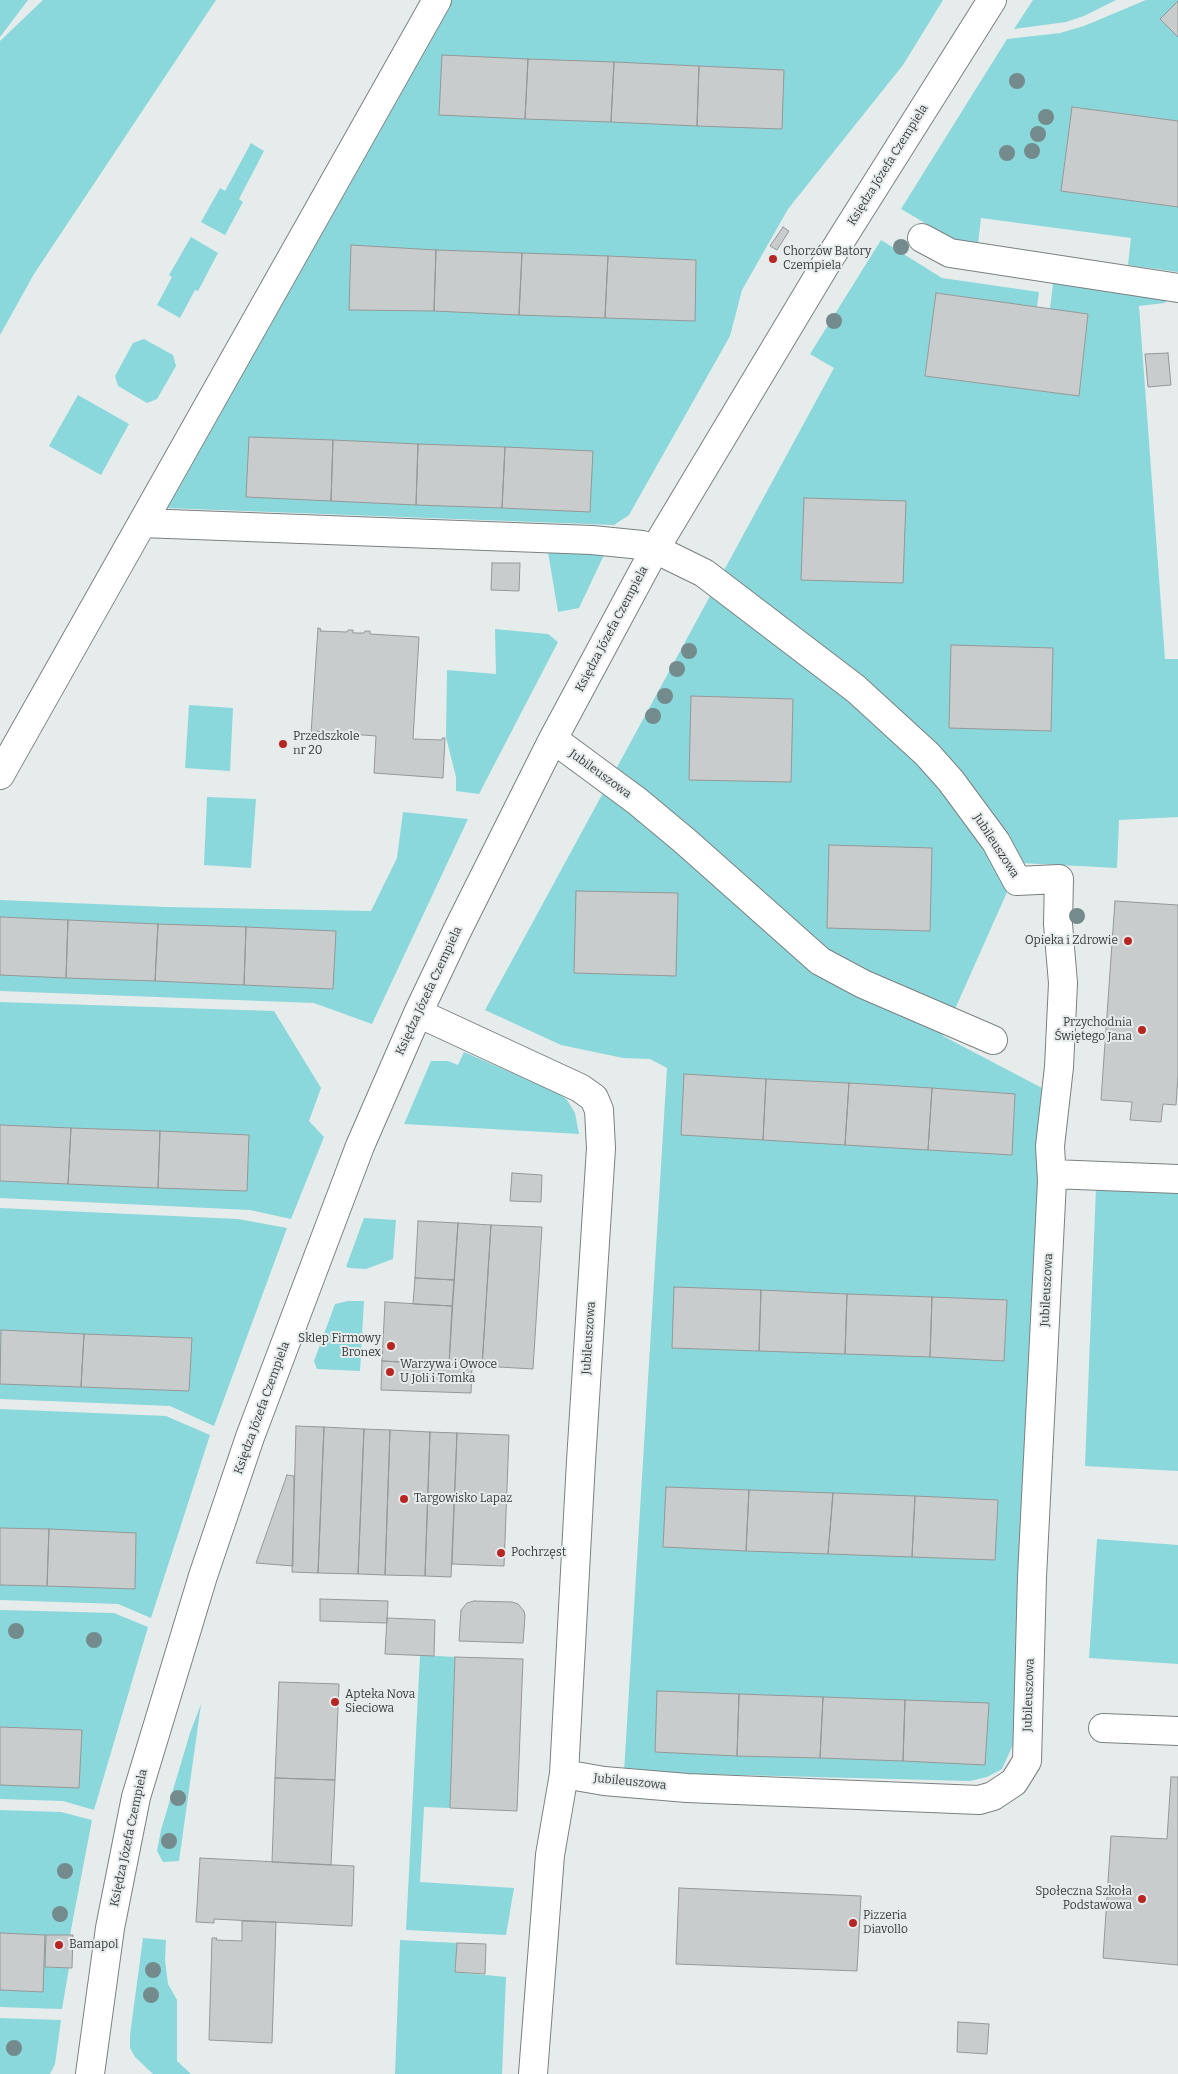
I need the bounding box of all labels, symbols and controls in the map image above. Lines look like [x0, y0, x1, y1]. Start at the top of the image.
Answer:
street label: Księdza Józefa Czempiela [845, 102, 931, 228]
place label: Chorzów Batory Czempiela [783, 245, 871, 273]
marker: Chorzów Batory Czempiela [767, 253, 779, 265]
street label: Księdza Józefa Czempiela [573, 564, 651, 694]
place label: Przedszkole nr 20 [293, 730, 360, 758]
marker: Przedszkole nr 20 [277, 738, 289, 750]
street label: Jubileuszowa [566, 747, 634, 801]
street label: Jubileuszowa [970, 811, 1022, 881]
street label: Księdza Józefa Czempiela [393, 924, 465, 1058]
place label: Opieka i Zdrowie [1025, 934, 1118, 948]
marker: Opieka i Zdrowie [1122, 935, 1134, 947]
place label: Przychodnia Świętego Jana [1055, 1016, 1132, 1044]
marker: Przychodnia Świętego Jana [1136, 1024, 1148, 1036]
street label: Jubileuszowa [1038, 1253, 1056, 1327]
street label: Jubileuszowa [579, 1301, 599, 1375]
place label: Sklep Firmowy Bronex [298, 1332, 381, 1360]
street label: Księdza Józefa Czempiela [231, 1340, 293, 1476]
marker: Sklep Firmowy Bronex [385, 1340, 397, 1352]
place label: Warzywa i Owoce U Joli i Tomka [400, 1358, 497, 1386]
marker: Warzywa i Owoce U Joli i Tomka [384, 1366, 396, 1378]
place label: Targowisko Lapaz [414, 1492, 512, 1506]
marker: Targowisko Lapaz [398, 1493, 410, 1505]
place label: Pochrzęst [511, 1546, 566, 1560]
marker: Pochrzęst [495, 1547, 507, 1559]
street label: Jubileuszowa [1021, 1658, 1037, 1732]
place label: Apteka Nova Sieciowa [345, 1688, 415, 1716]
marker: Apteka Nova Sieciowa [329, 1696, 341, 1708]
street label: Księdza Józefa Czempiela [107, 1768, 151, 1908]
street label: Jubileuszowa [593, 1771, 667, 1793]
place label: Społeczna Szkoła Podstawowa [1035, 1885, 1132, 1913]
marker: Społeczna Szkoła Podstawowa [1136, 1893, 1148, 1905]
place label: Pizzeria Diavollo [863, 1909, 908, 1937]
marker: Pizzeria Diavollo [847, 1917, 859, 1929]
place label: Bamapol [69, 1938, 119, 1952]
marker: Bamapol [53, 1939, 65, 1951]

